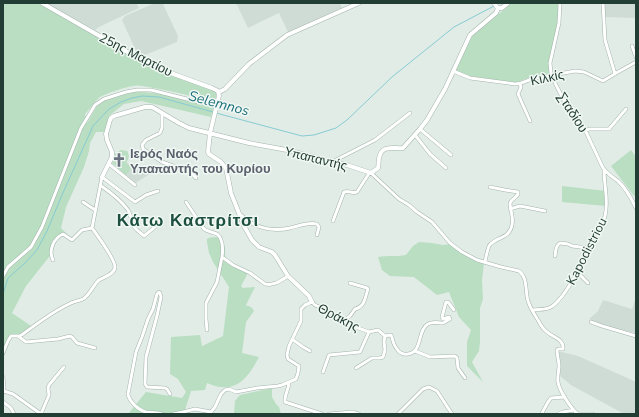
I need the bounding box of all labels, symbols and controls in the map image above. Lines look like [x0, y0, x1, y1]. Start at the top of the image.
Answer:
street label: 25ης Μαρτίου [96, 29, 175, 81]
street label: Κιλκίς [529, 66, 566, 90]
water label: Selemnos [186, 86, 252, 121]
street label: Σταδίου [552, 89, 592, 136]
street label: Υπαπαντής [282, 142, 349, 175]
place label: Ιερός Ναός Υπαπαντής του Κυρίου [130, 145, 271, 178]
church icon: Ιερός Ναός Υπαπαντής του Κυρίου [111, 152, 127, 168]
district label: Κάτω Καστρίτσι [117, 209, 259, 232]
street label: Kapodistriou [562, 215, 612, 288]
street label: Θράκης [314, 299, 363, 336]

